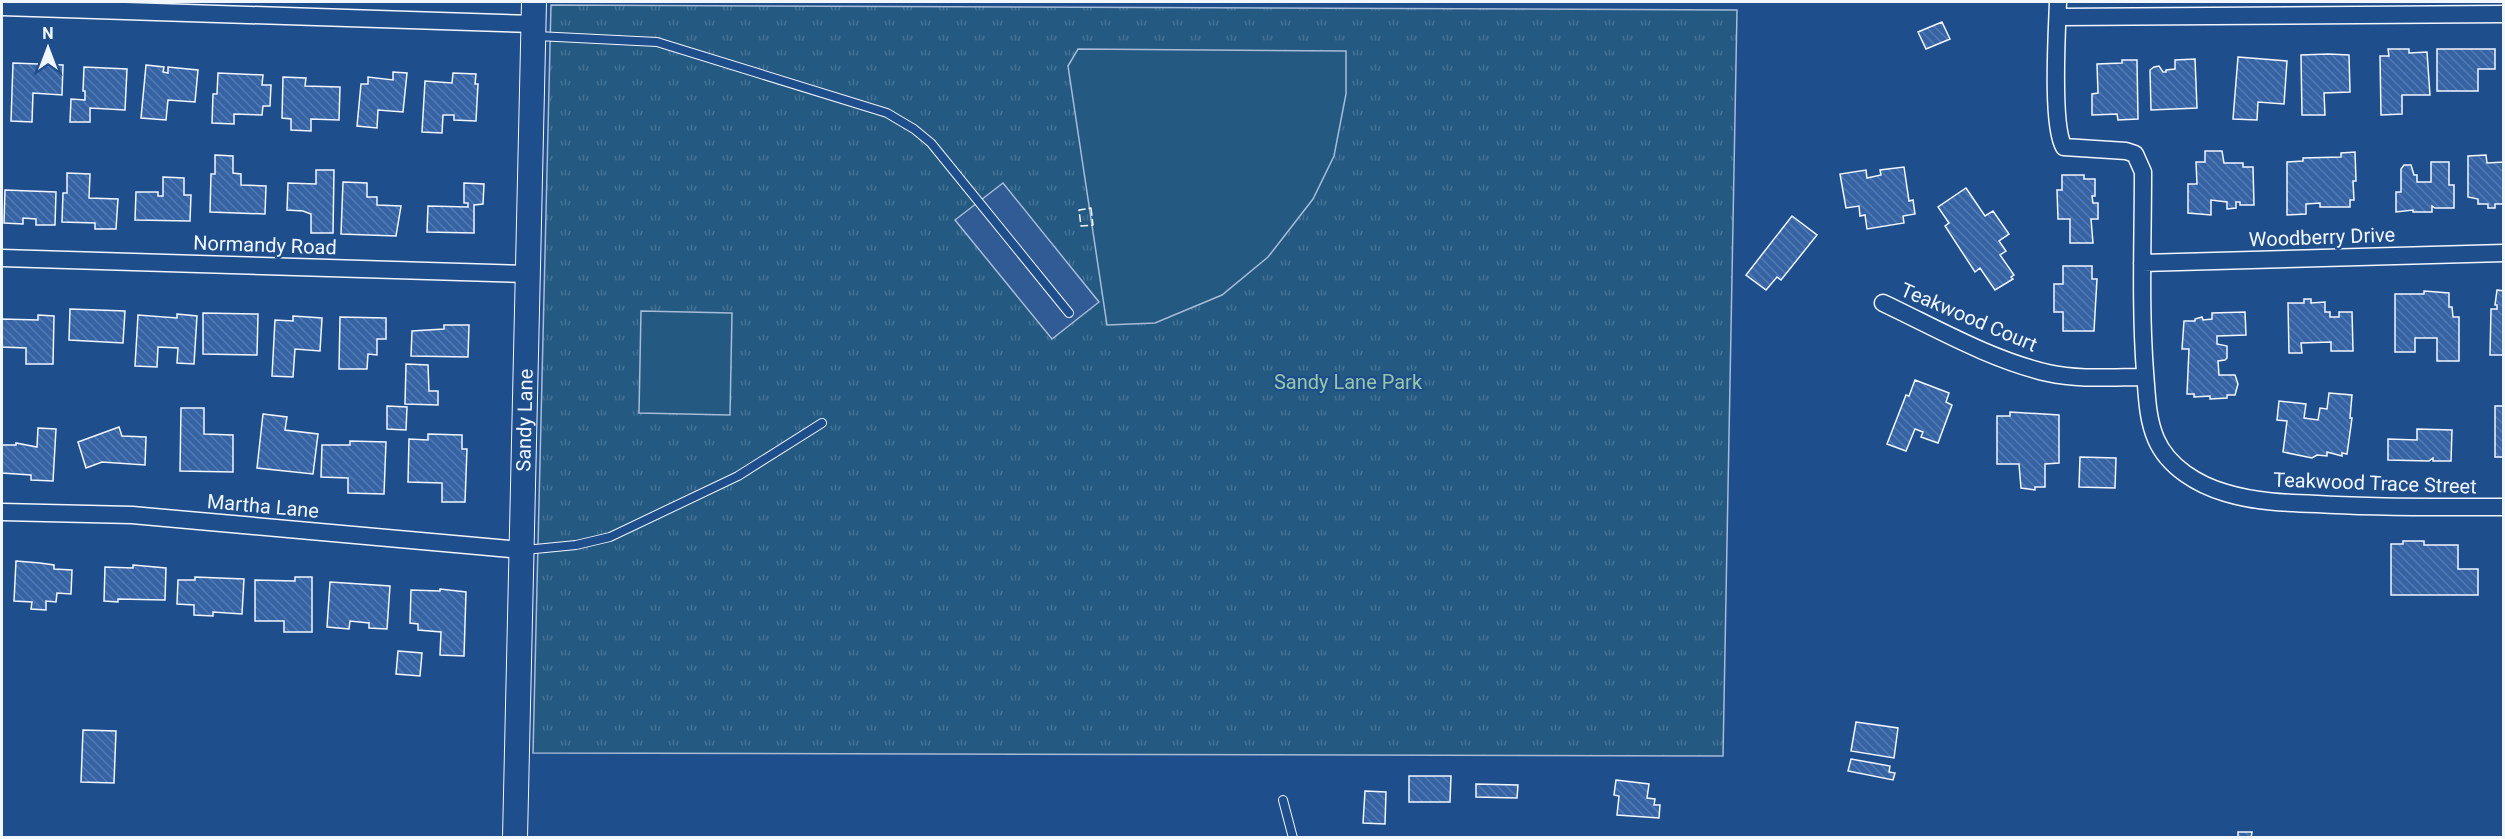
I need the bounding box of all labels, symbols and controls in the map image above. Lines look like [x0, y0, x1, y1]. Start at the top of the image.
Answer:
north arrow [18, 18, 78, 78]
text: N [42, 24, 54, 43]
street label: Woodberry Drive [2248, 222, 2396, 252]
street label: Normandy Road [193, 231, 337, 259]
street label: Teakwood Court [1897, 277, 2041, 357]
street label: Sandy Lane [511, 368, 538, 472]
park label: Sandy Lane Park [1274, 370, 1423, 394]
street label: Teakwood Trace Street [2273, 467, 2477, 499]
street label: Martha Lane [206, 489, 320, 523]

